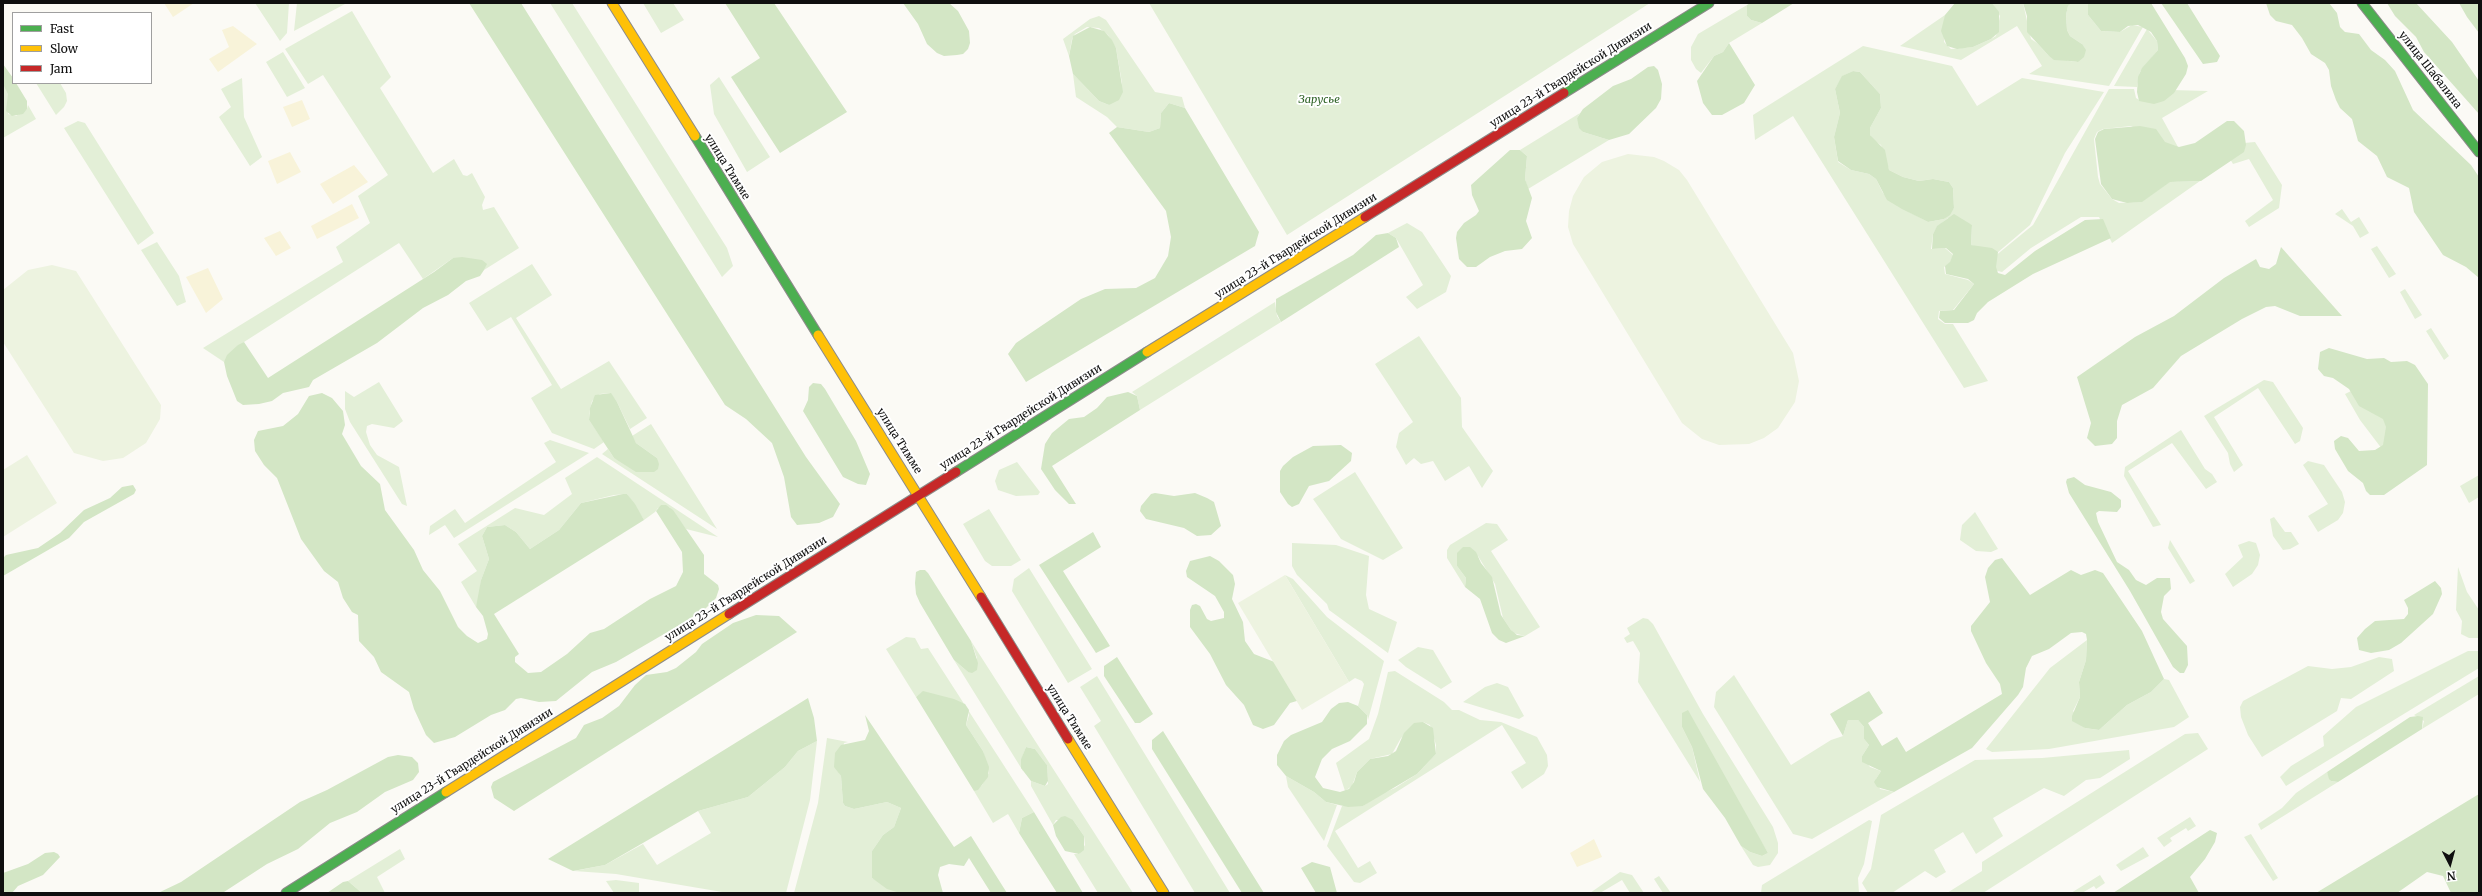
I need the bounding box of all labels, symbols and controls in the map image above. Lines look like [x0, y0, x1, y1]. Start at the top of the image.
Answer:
legend [12, 12, 152, 84]
street label: улица 23-й Гвардейской Дивизии [1488, 20, 1654, 130]
text: Fast [50, 21, 74, 36]
street label: улица Шабалина [2396, 29, 2464, 111]
text: Slow [50, 41, 78, 56]
text: Jam [50, 61, 72, 76]
park label: Зарусье [1298, 93, 1340, 107]
street label: улица Тимме [702, 132, 752, 202]
street label: улица 23-й Гвардейской Дивизии [1213, 191, 1379, 301]
street label: улица 23-й Гвардейской Дивизии [938, 362, 1104, 472]
street label: улица Тимме [874, 406, 924, 476]
street label: улица 23-й Гвардейской Дивизии [663, 534, 829, 644]
street label: улица Тимме [1044, 682, 1094, 752]
street label: улица 23-й Гвардейской Дивизии [389, 706, 555, 816]
north arrow [2430, 844, 2470, 884]
text: N [2446, 869, 2456, 883]

